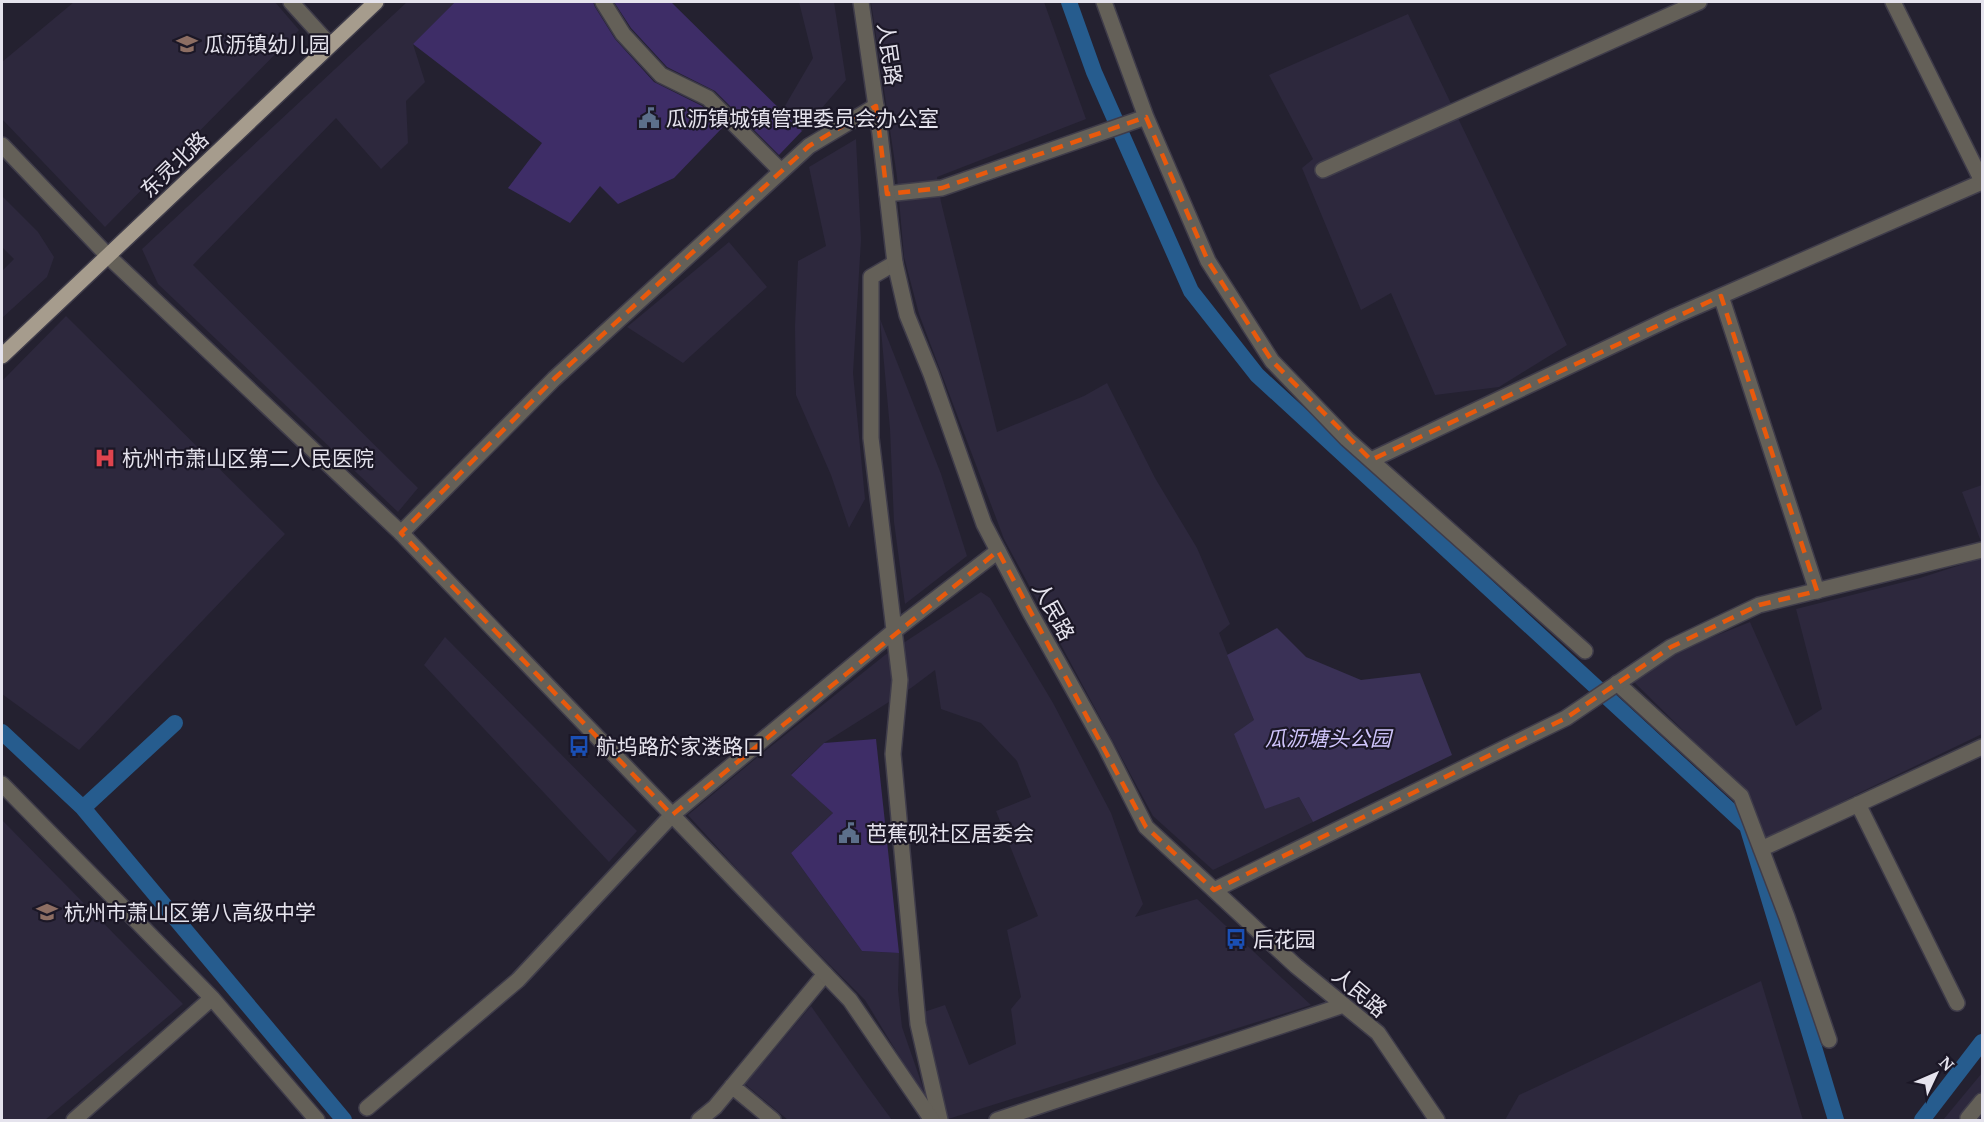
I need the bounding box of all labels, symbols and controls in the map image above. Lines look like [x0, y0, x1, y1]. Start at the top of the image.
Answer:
street label: 人民路 [872, 21, 908, 87]
place label: 瓜沥镇幼儿园 [204, 30, 330, 58]
school or university icon: 瓜沥镇幼儿园 [175, 32, 199, 56]
place label: 瓜沥镇城镇管理委员会办公室 [666, 104, 939, 132]
public building icon: 瓜沥镇城镇管理委员会办公室 [637, 106, 661, 130]
street label: 东灵北路 [134, 125, 214, 203]
place label: 杭州市萧山区第二人民医院 [122, 444, 374, 472]
hospital icon: 杭州市萧山区第二人民医院 [93, 446, 117, 470]
street label: 人民路 [1026, 577, 1082, 645]
park label: 瓜沥塘头公园 [1265, 724, 1394, 752]
place label: 航坞路於家溇路口 [596, 732, 764, 760]
bus stop icon: 航坞路於家溇路口 [567, 734, 591, 758]
place label: 芭蕉砚社区居委会 [866, 819, 1034, 847]
public building icon: 芭蕉砚社区居委会 [837, 821, 861, 845]
place label: 杭州市萧山区第八高级中学 [64, 898, 316, 926]
school or university icon: 杭州市萧山区第八高级中学 [35, 900, 59, 924]
place label: 后花园 [1253, 925, 1316, 953]
bus stop icon: 后花园 [1224, 927, 1248, 951]
street label: 人民路 [1327, 961, 1393, 1023]
north arrow [1906, 1044, 1966, 1104]
text: N [1934, 1051, 1959, 1076]

